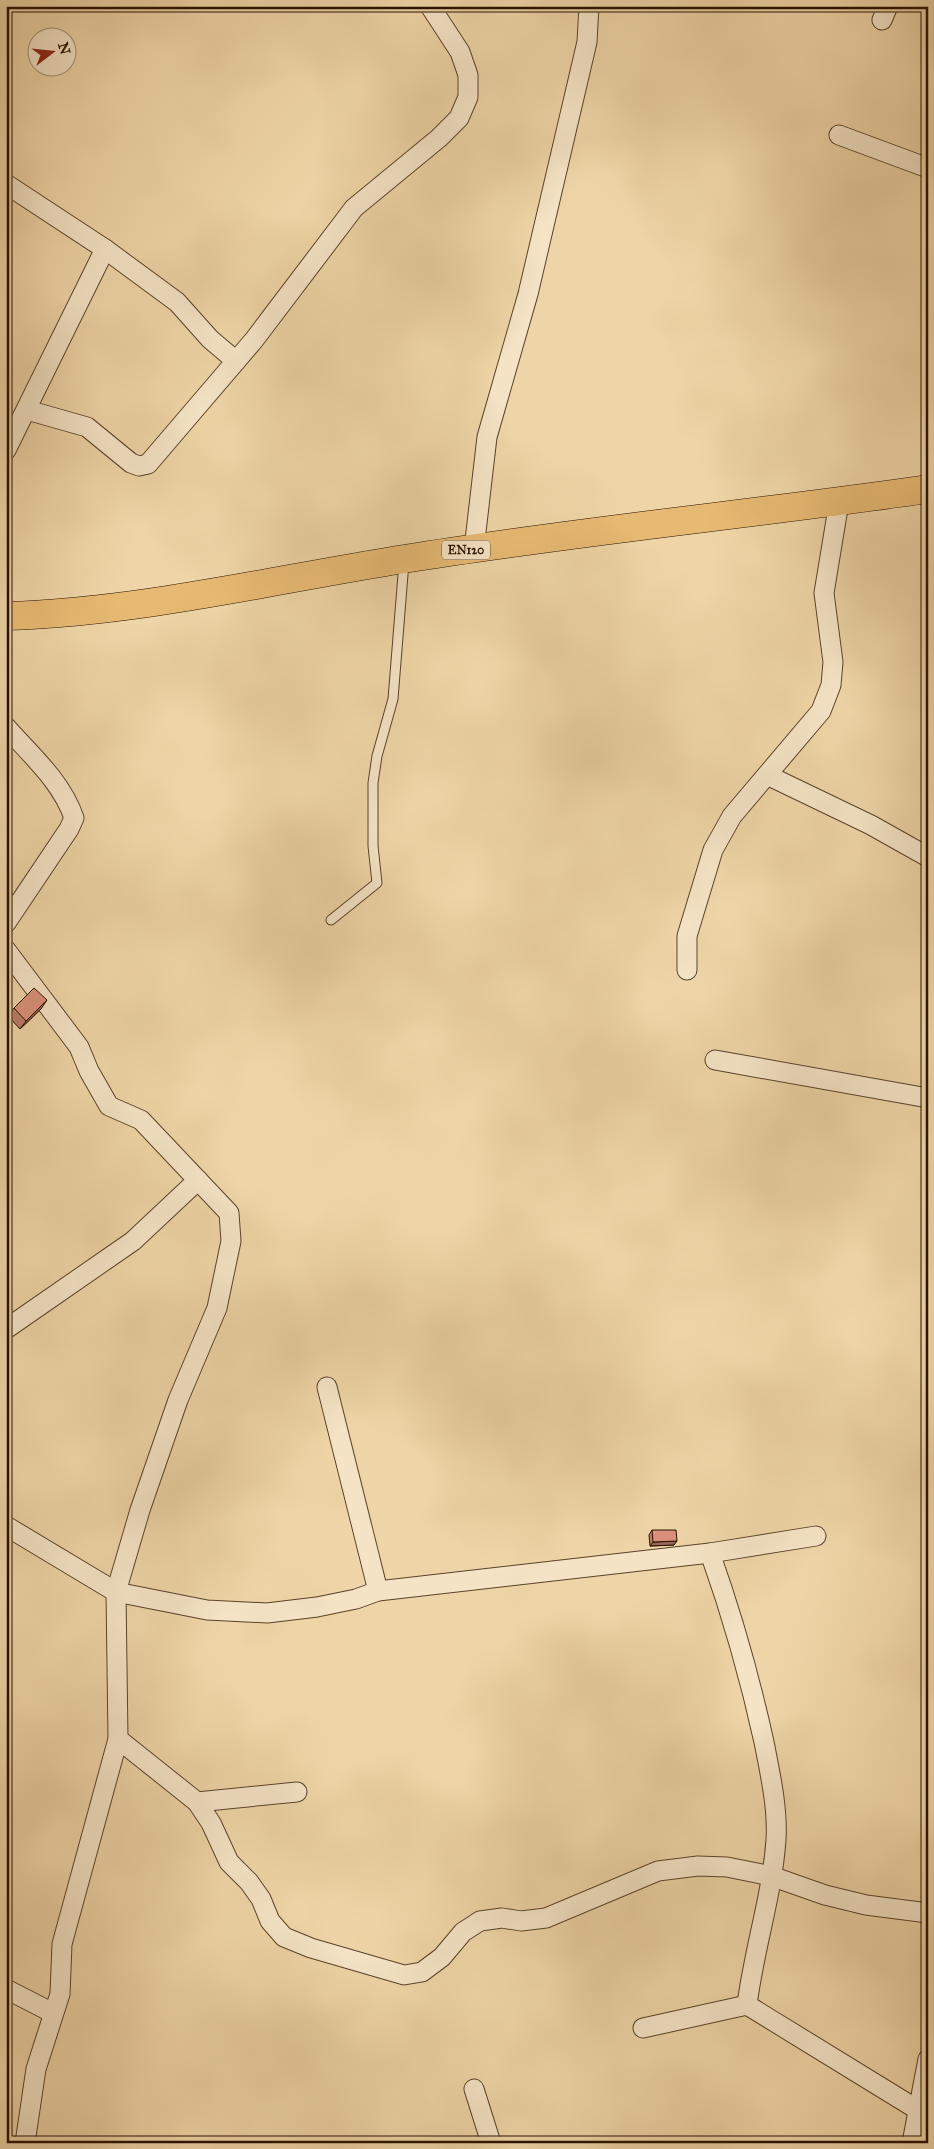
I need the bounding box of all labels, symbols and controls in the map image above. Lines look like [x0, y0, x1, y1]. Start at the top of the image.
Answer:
north arrow [28, 28, 78, 78]
text: N [54, 41, 74, 57]
road number: EN120 [442, 540, 490, 560]

